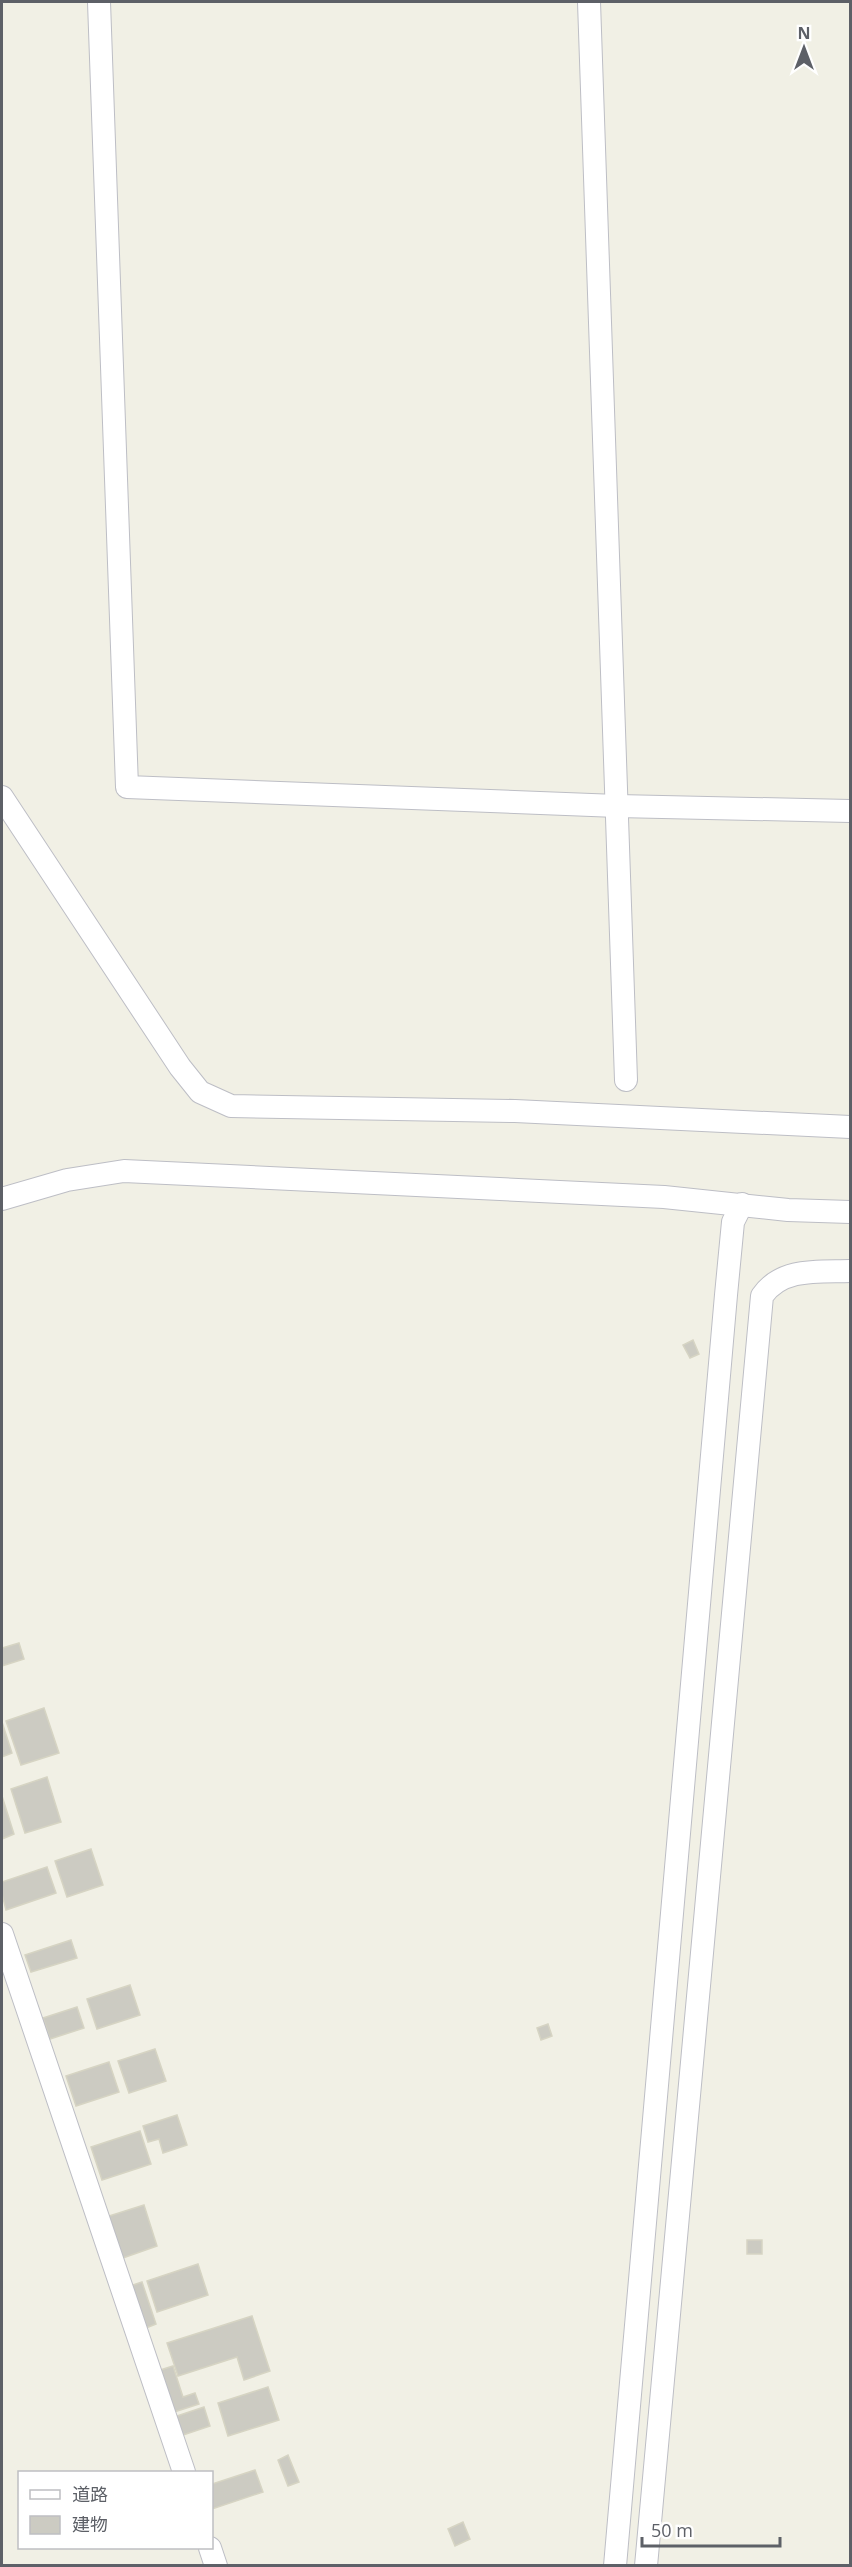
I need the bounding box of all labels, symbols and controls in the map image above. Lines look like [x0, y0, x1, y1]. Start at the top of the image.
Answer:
north arrow [774, 18, 834, 78]
text: N [797, 22, 811, 44]
legend [18, 2471, 213, 2549]
text: 道路 [72, 2482, 108, 2506]
scale bar [642, 2510, 780, 2548]
text: 建物 [72, 2512, 108, 2536]
text: 50 m [651, 2518, 693, 2542]

